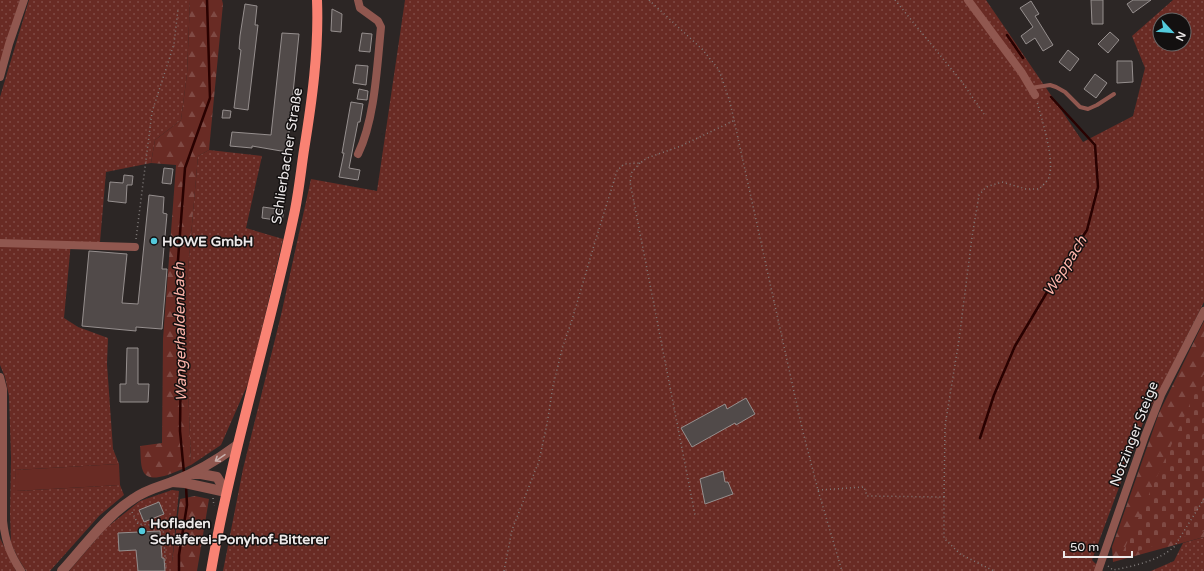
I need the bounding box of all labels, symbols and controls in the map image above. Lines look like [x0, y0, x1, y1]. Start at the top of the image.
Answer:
north arrow [1152, 12, 1192, 52]
text: N [1173, 29, 1188, 43]
street label: Schlierbacher Straße [268, 87, 306, 225]
water label: Weppach [1039, 232, 1091, 299]
place label: HOWE GmbH [162, 233, 253, 250]
marker: HOWE GmbH [149, 236, 159, 246]
water label: Wangerhaldenbach [170, 261, 190, 402]
street label: Notzinger Steige [1106, 379, 1162, 489]
one-way arrow [215, 454, 226, 462]
place label: Hofladen Schäferei-Ponyhof-Bitterer [150, 515, 329, 548]
marker: Hofladen Schäferei-Ponyhof-Bitterer [137, 526, 147, 536]
scale bar [1064, 533, 1132, 559]
text: 50 m [1070, 540, 1099, 554]

